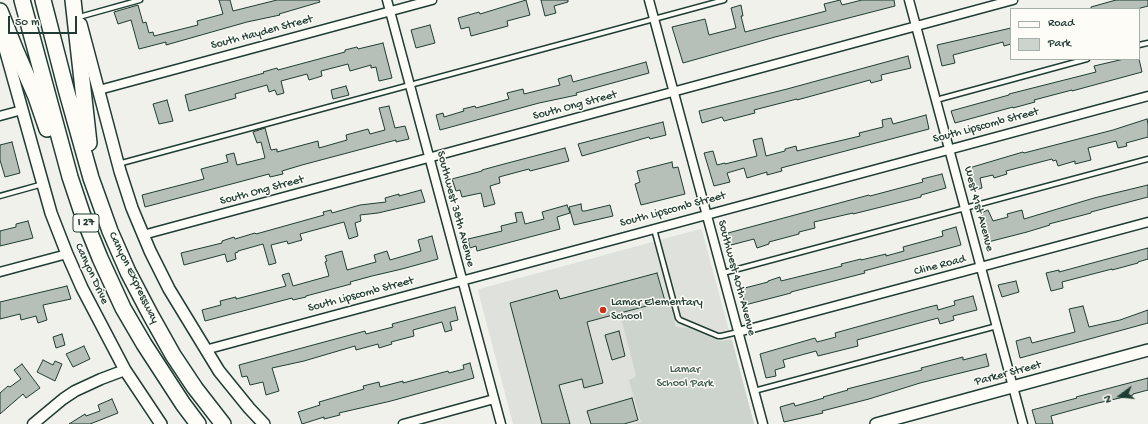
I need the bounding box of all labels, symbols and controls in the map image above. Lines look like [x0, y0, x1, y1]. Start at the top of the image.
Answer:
scale bar [10, 8, 79, 34]
legend [1010, 8, 1140, 60]
street label: South Hayden Street [210, 12, 314, 54]
text: 50 m [15, 16, 40, 30]
text: Road [1048, 17, 1074, 31]
text: Park [1048, 37, 1071, 51]
street label: South Ong Street [532, 88, 618, 124]
street label: South Lipscomb Street [932, 105, 1040, 147]
street label: Southwest 38th Avenue [433, 149, 477, 269]
street label: West 41st Avenue [960, 165, 996, 253]
street label: South Ong Street [219, 173, 305, 209]
street label: South Lipscomb Street [619, 189, 727, 231]
road number: I 27 [73, 214, 99, 232]
street label: Southwest 40th Avenue [714, 219, 758, 337]
street label: Canyon Expressway [105, 230, 161, 326]
street label: Canyon Drive [71, 241, 111, 307]
street label: Cline Road [913, 252, 967, 280]
street label: South Lipscomb Street [307, 274, 415, 316]
place label: Lamar Elementary School [611, 296, 703, 324]
marker: Lamar Elementary School [598, 305, 608, 315]
street label: Parker Street [973, 358, 1043, 390]
park label: Lamar School Park [657, 363, 713, 391]
north arrow [1100, 376, 1140, 416]
text: N [1102, 394, 1115, 404]

